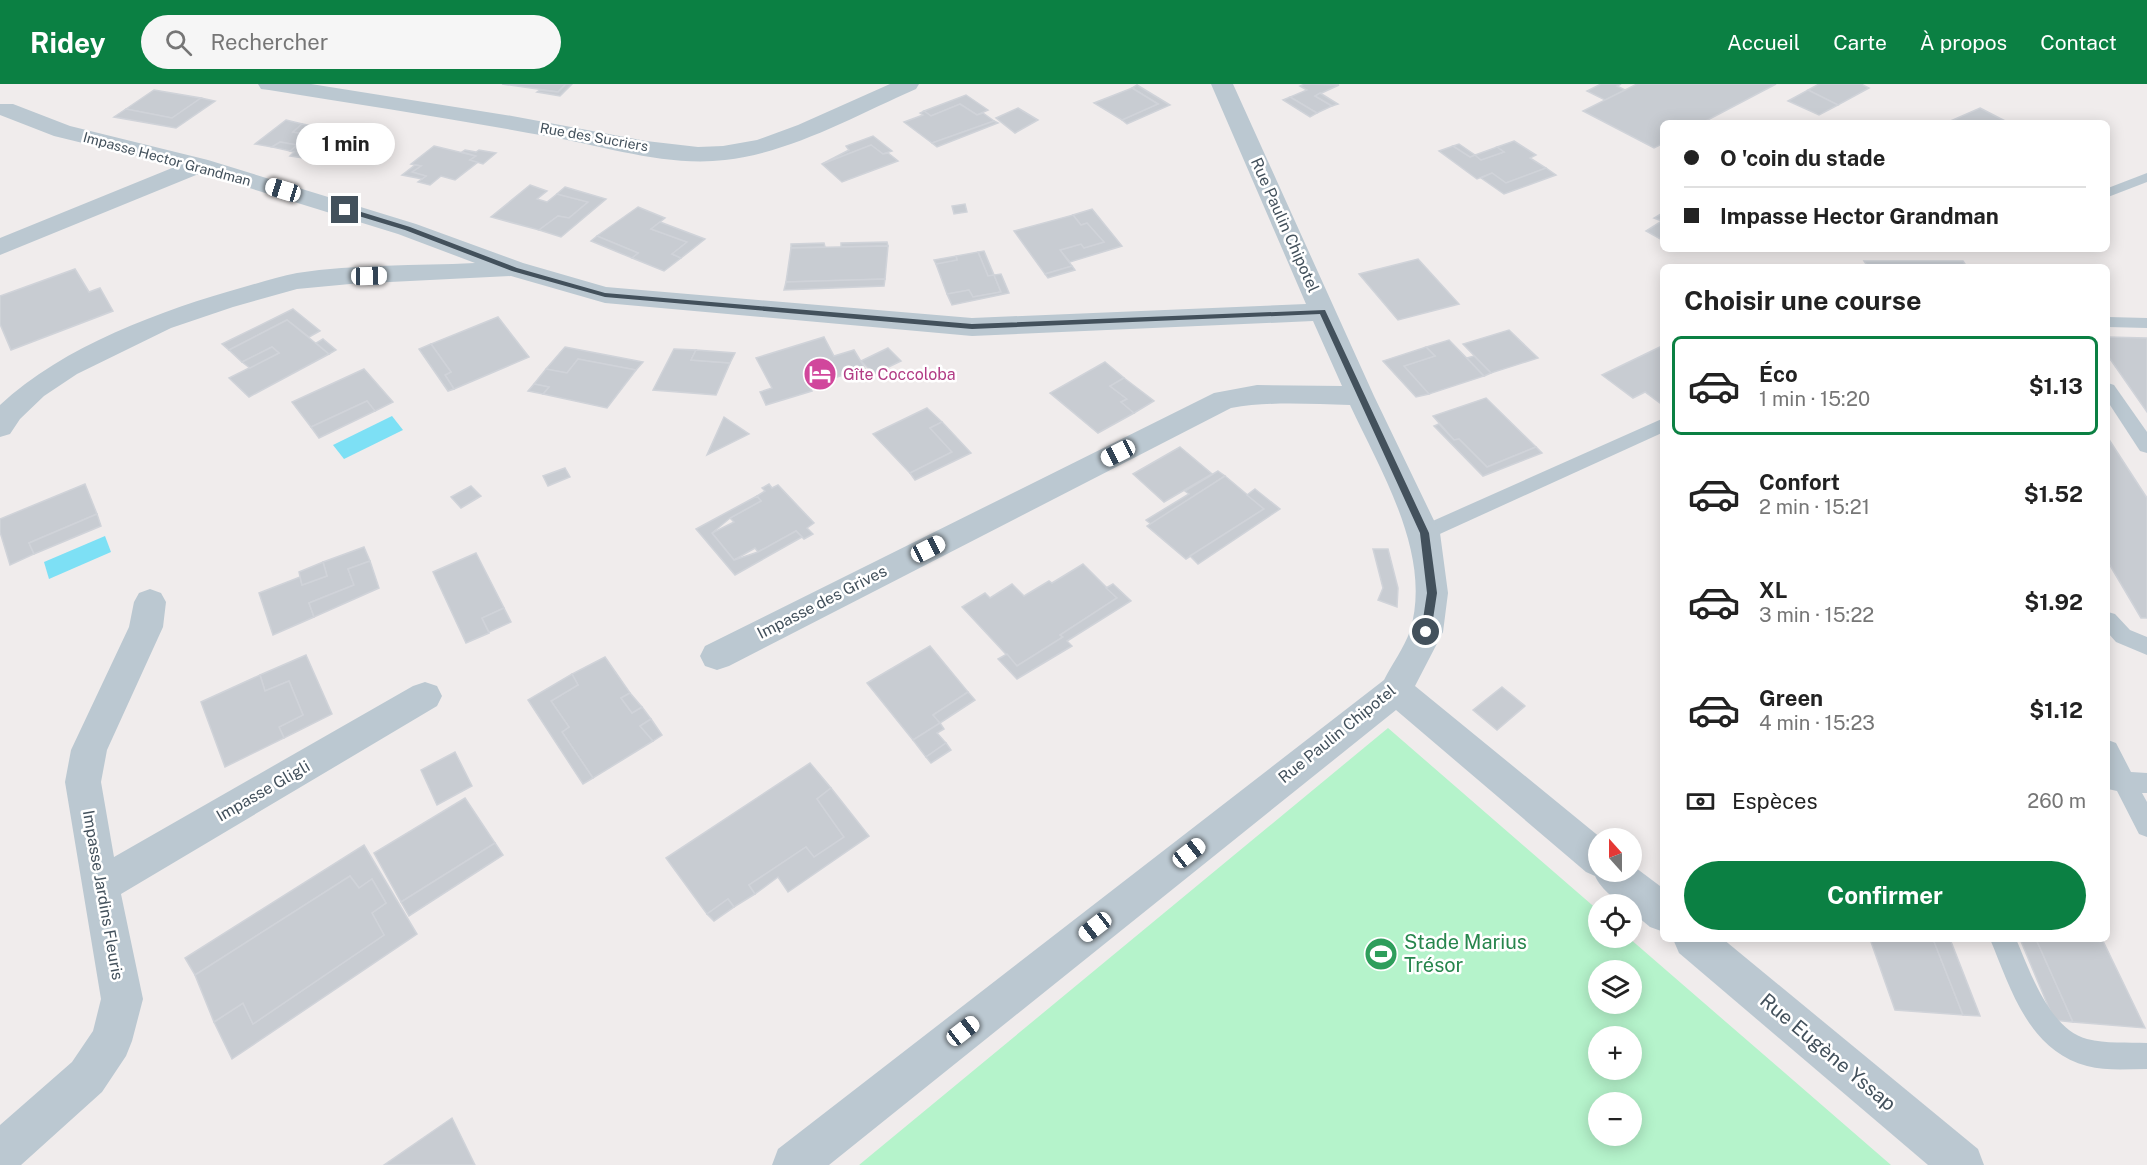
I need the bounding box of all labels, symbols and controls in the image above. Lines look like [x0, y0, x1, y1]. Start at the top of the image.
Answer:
search box [141, 15, 561, 69]
text: Ridey [30, 26, 105, 59]
icon: search [162, 26, 195, 59]
text: Rechercher [210, 29, 328, 55]
text: Accueil [1727, 30, 1800, 55]
text: Carte [1833, 30, 1887, 55]
text: À propos [1920, 30, 2007, 55]
text: Contact [2040, 30, 2117, 55]
street label: Rue des Sucriers [539, 120, 649, 154]
callout: 1 min [296, 123, 394, 165]
street label: Impasse Hector Grandman [81, 129, 253, 189]
text: 1 min [321, 132, 370, 156]
text: O 'coin du stade [1720, 145, 1885, 171]
street label: Rue Paulin Chipotel [1247, 155, 1323, 295]
car [263, 176, 303, 204]
route end [331, 196, 358, 223]
text: Impasse Hector Grandman [1720, 203, 1999, 229]
car [351, 267, 387, 285]
text: Choisir une course [1684, 284, 1922, 316]
hotel icon: Gîte Coccoloba [802, 356, 838, 392]
icon: car [1687, 359, 1741, 413]
text: Éco [1759, 361, 1798, 387]
place label: Gîte Coccoloba [843, 365, 956, 384]
text: $1.13 [2029, 373, 2083, 399]
text: 1 min · 15:20 [1759, 387, 1870, 411]
car [1098, 437, 1138, 469]
icon: car [1687, 467, 1741, 521]
text: Confort [1759, 469, 1840, 495]
text: $1.52 [2024, 481, 2083, 507]
text: 2 min · 15:21 [1759, 495, 1870, 519]
car [908, 533, 948, 565]
street label: Impasse des Grives [754, 561, 890, 643]
icon: car [1687, 575, 1741, 629]
text: XL [1759, 577, 1787, 603]
text: $1.92 [2024, 589, 2083, 615]
text: 3 min · 15:22 [1759, 603, 1874, 627]
route start [1412, 618, 1439, 645]
street label: Rue Paulin Chipotel [1274, 681, 1400, 787]
icon: car [1687, 683, 1741, 737]
text: Green [1759, 685, 1823, 711]
text: $1.12 [2029, 697, 2083, 723]
text: 4 min · 15:23 [1759, 711, 1875, 735]
street label: Impasse Gligli [213, 757, 313, 825]
icon: cash [1684, 785, 1717, 818]
text: Espèces [1732, 788, 1818, 814]
text: 260 m [2027, 789, 2086, 813]
street label: Impasse Jardins Fleuris [79, 809, 127, 981]
north arrow [1588, 828, 1642, 882]
map controls [1588, 828, 1642, 1146]
car [1169, 835, 1209, 871]
button: Confirmer [1684, 861, 2086, 930]
button: locate [1588, 894, 1642, 948]
car [1075, 909, 1115, 945]
place label: Stade Marius Trésor [1404, 930, 1527, 977]
sports icon: Stade Marius Trésor [1363, 936, 1399, 972]
button: layers [1588, 960, 1642, 1014]
street label: Rue Eugène Yssap [1755, 988, 1901, 1116]
car [943, 1013, 983, 1049]
button: + [1588, 1026, 1642, 1080]
button: − [1588, 1092, 1642, 1146]

